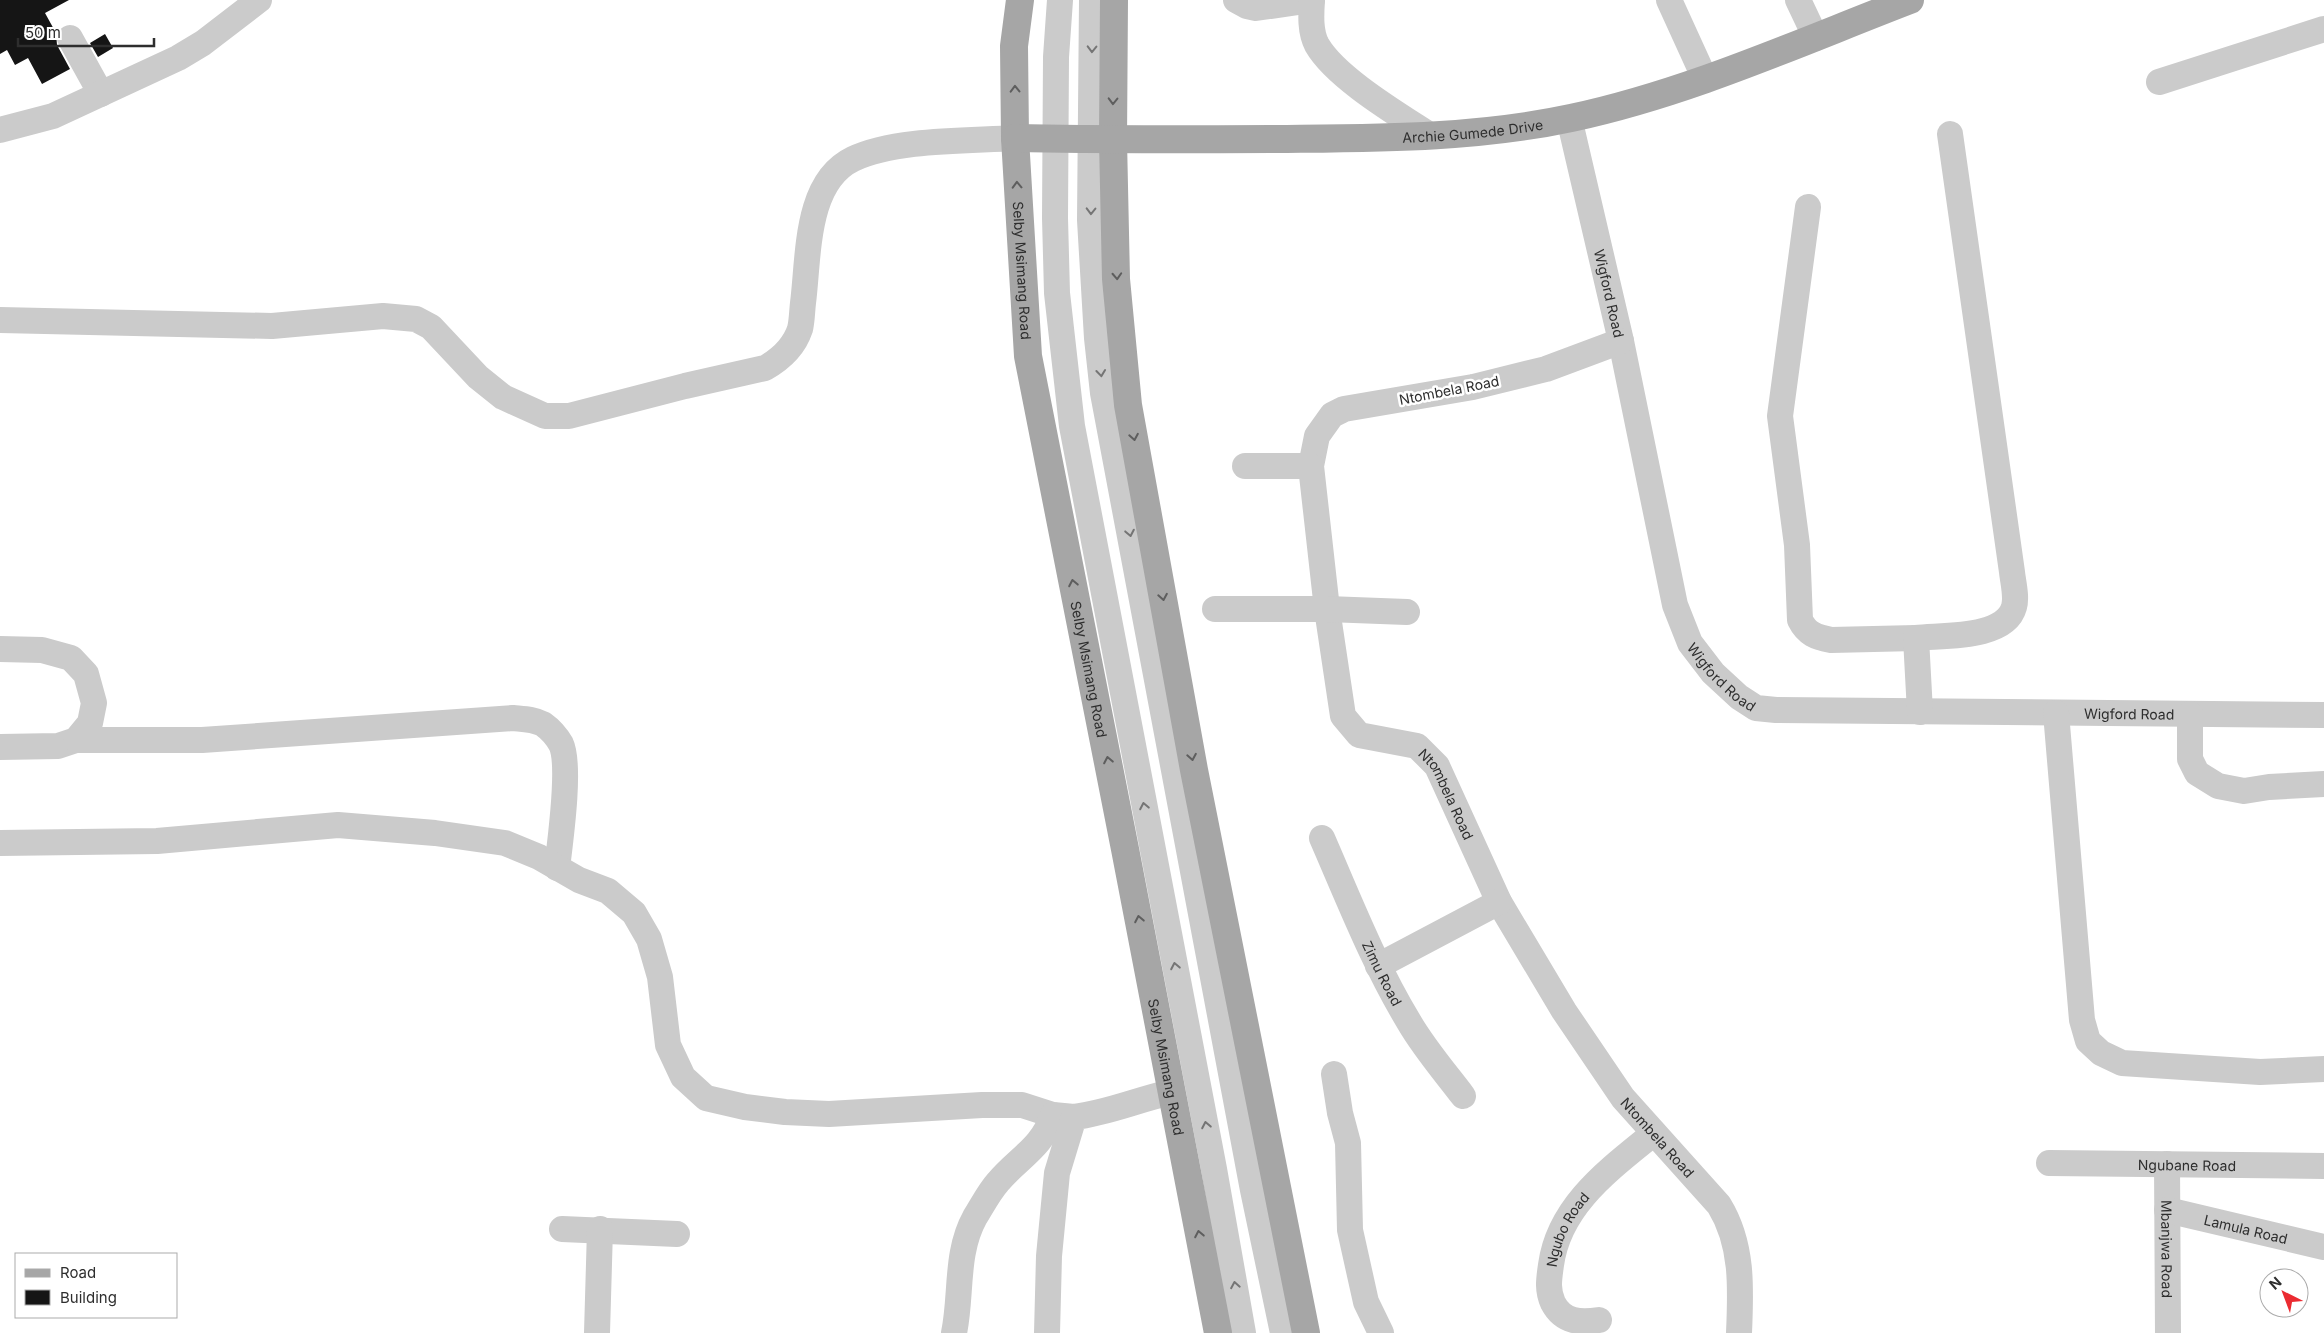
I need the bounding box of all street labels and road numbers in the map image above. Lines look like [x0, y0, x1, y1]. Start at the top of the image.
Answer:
street label: Archie Gumede Drive [1402, 115, 1544, 145]
street label: Selby Msimang Road [1010, 201, 1036, 340]
street label: Wigford Road [1591, 247, 1628, 339]
street label: Ntombela Road [1398, 372, 1500, 408]
street label: Selby Msimang Road [1068, 599, 1111, 739]
street label: Wigford Road [1684, 639, 1759, 714]
street label: Wigford Road [2084, 704, 2174, 722]
street label: Ntombela Road [1415, 744, 1478, 842]
street label: Zimu Road [1359, 938, 1406, 1008]
street label: Selby Msimang Road [1145, 997, 1188, 1137]
street label: Ntombela Road [1618, 1093, 1698, 1180]
street label: Ngubane Road [2138, 1155, 2236, 1174]
street label: Ngubo Road [1542, 1188, 1592, 1268]
street label: Mbanjwa Road [2159, 1200, 2176, 1298]
street label: Lamula Road [2202, 1211, 2289, 1247]

